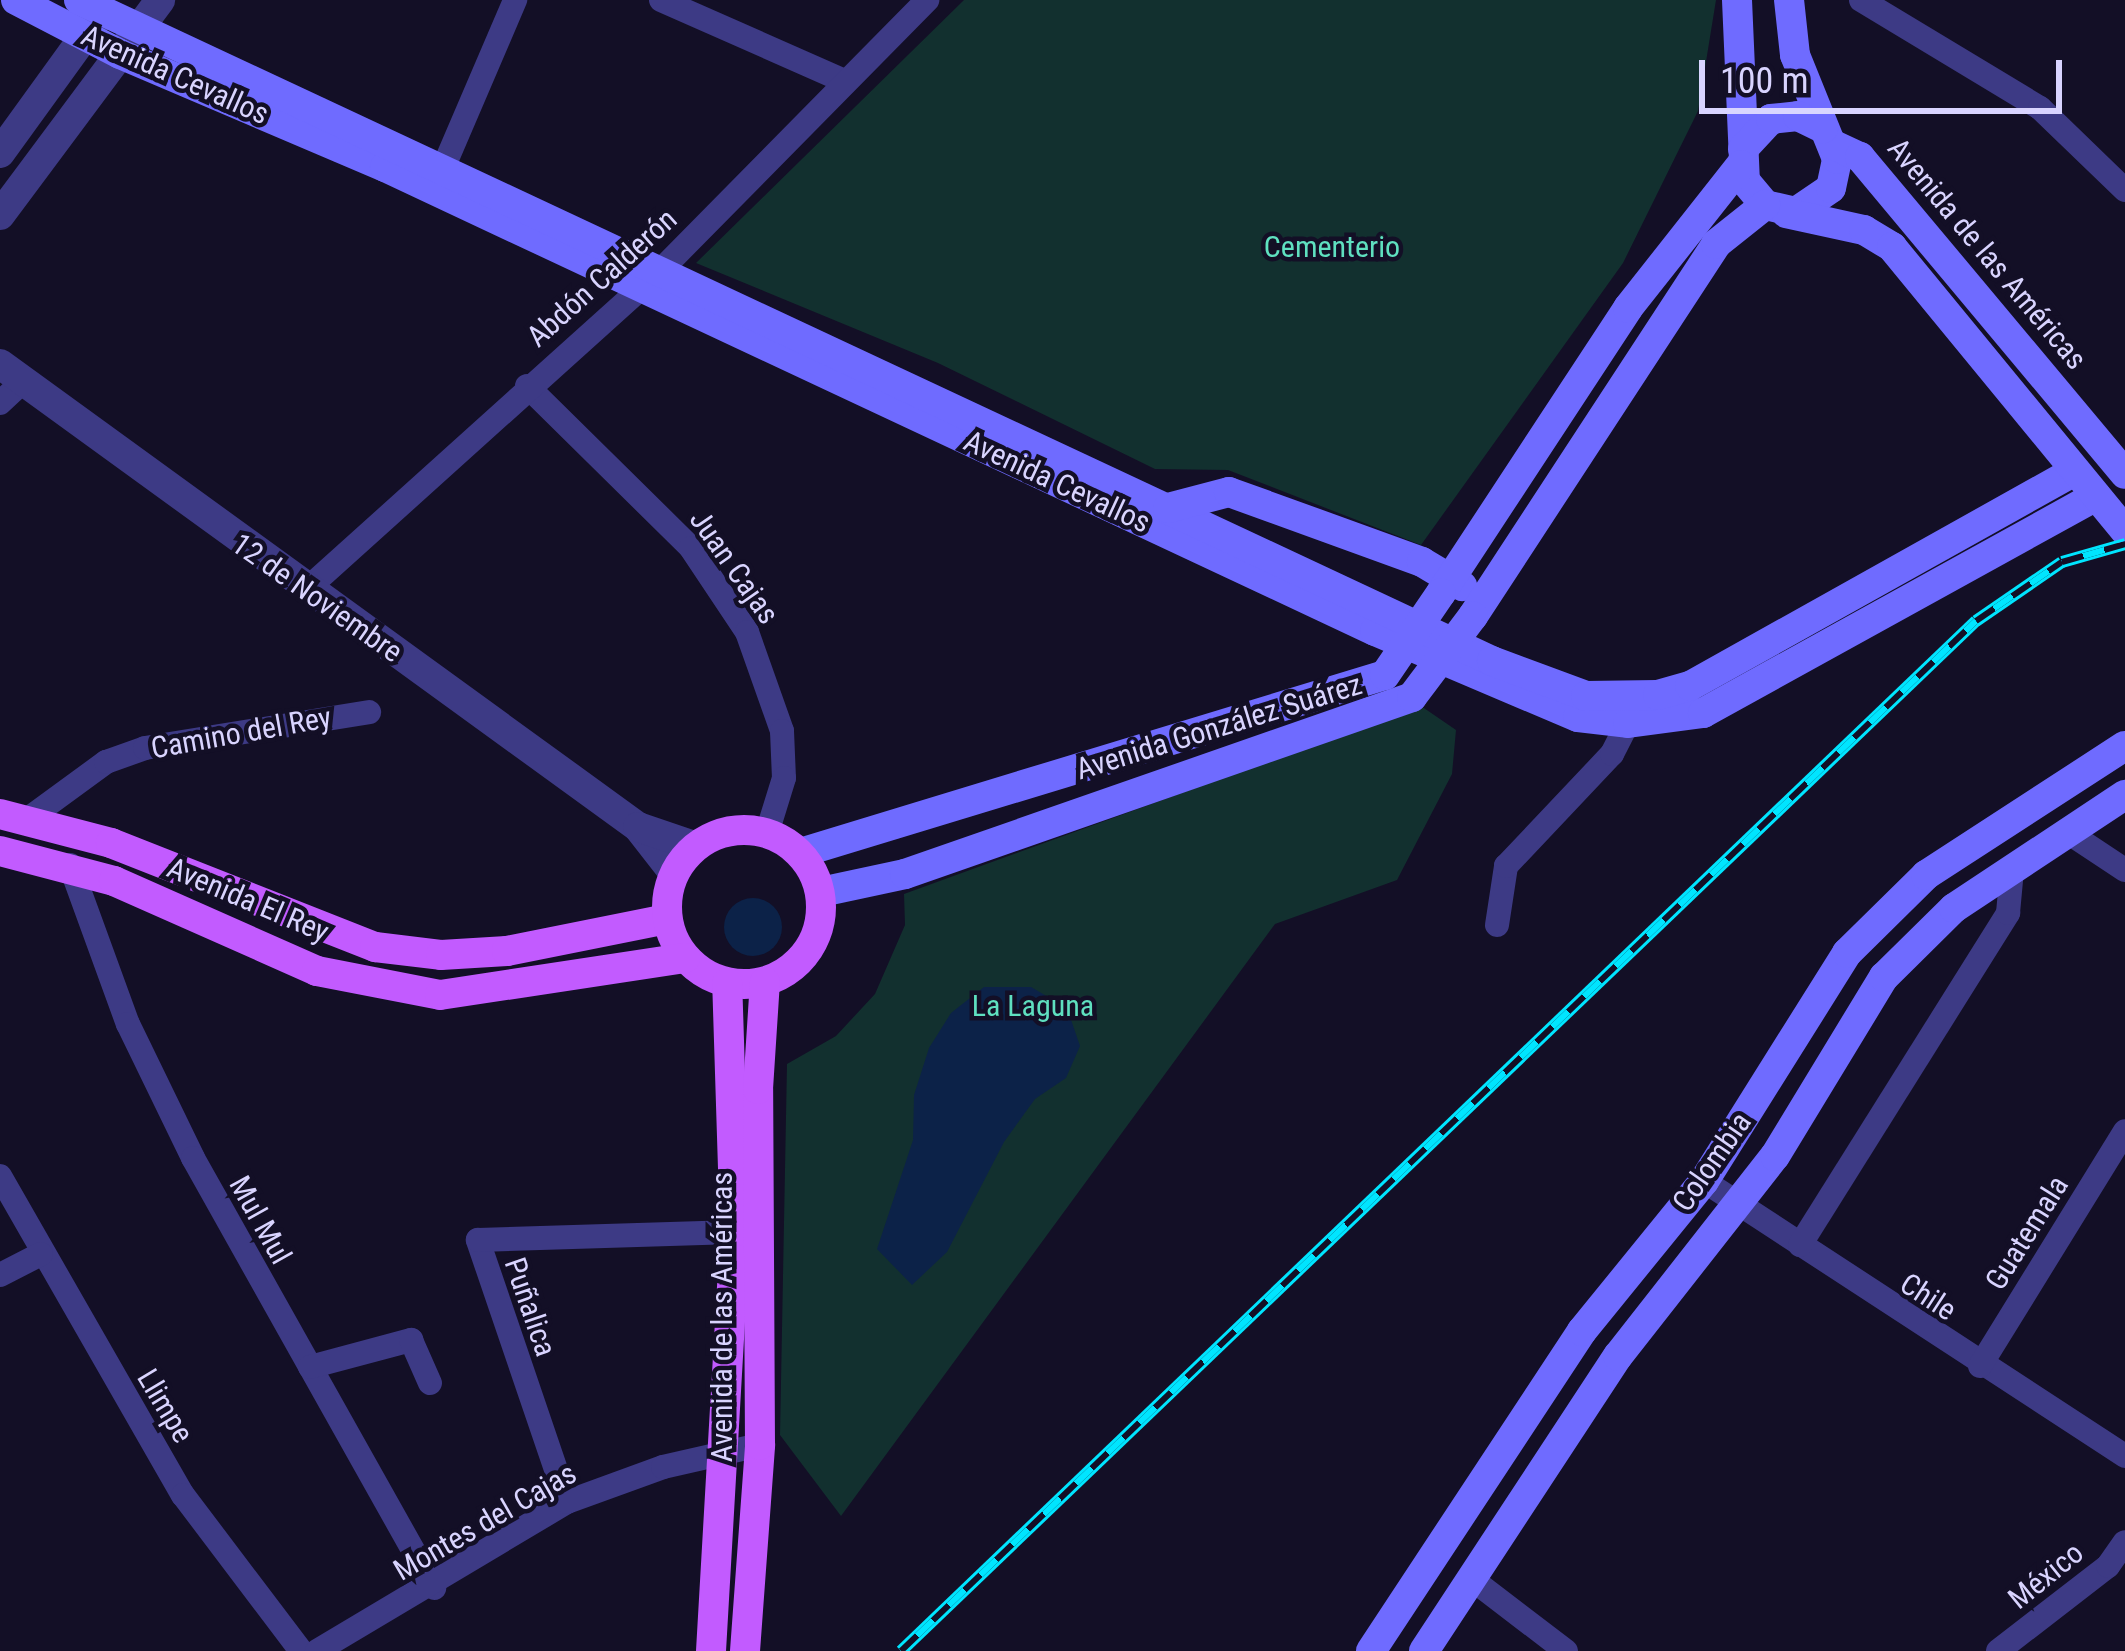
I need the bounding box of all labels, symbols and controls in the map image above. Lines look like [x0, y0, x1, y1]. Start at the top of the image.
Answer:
street label: Avenida Cevallos [76, 18, 274, 132]
scale bar [1705, 36, 2068, 110]
text: 100 m [1720, 60, 1809, 102]
street label: Avenida de las Américas [1880, 131, 2094, 377]
street label: Abdón Calderón [520, 201, 684, 355]
park label: Cementerio [1264, 229, 1400, 265]
street label: Avenida Cevallos [958, 423, 1156, 541]
street label: Juan Cajas [682, 503, 786, 631]
street label: 12 de Noviembre [225, 526, 409, 670]
street label: Avenida González Suárez [1072, 666, 1366, 788]
street label: Camino del Rey [148, 699, 334, 767]
street label: Avenida El Rey [162, 850, 334, 950]
park label: La Laguna [972, 988, 1094, 1024]
street label: Colombia [1665, 1106, 1759, 1218]
street label: Guatemala [1978, 1169, 2076, 1297]
street label: Mul Mul [221, 1170, 299, 1270]
street label: Avenida de las Américas [704, 1172, 740, 1462]
street label: Puñalica [496, 1253, 564, 1361]
street label: Chile [1893, 1266, 1963, 1328]
street label: Llimpe [129, 1363, 201, 1449]
street label: Montes del Cajas [387, 1455, 583, 1589]
street label: México [2001, 1535, 2091, 1617]

